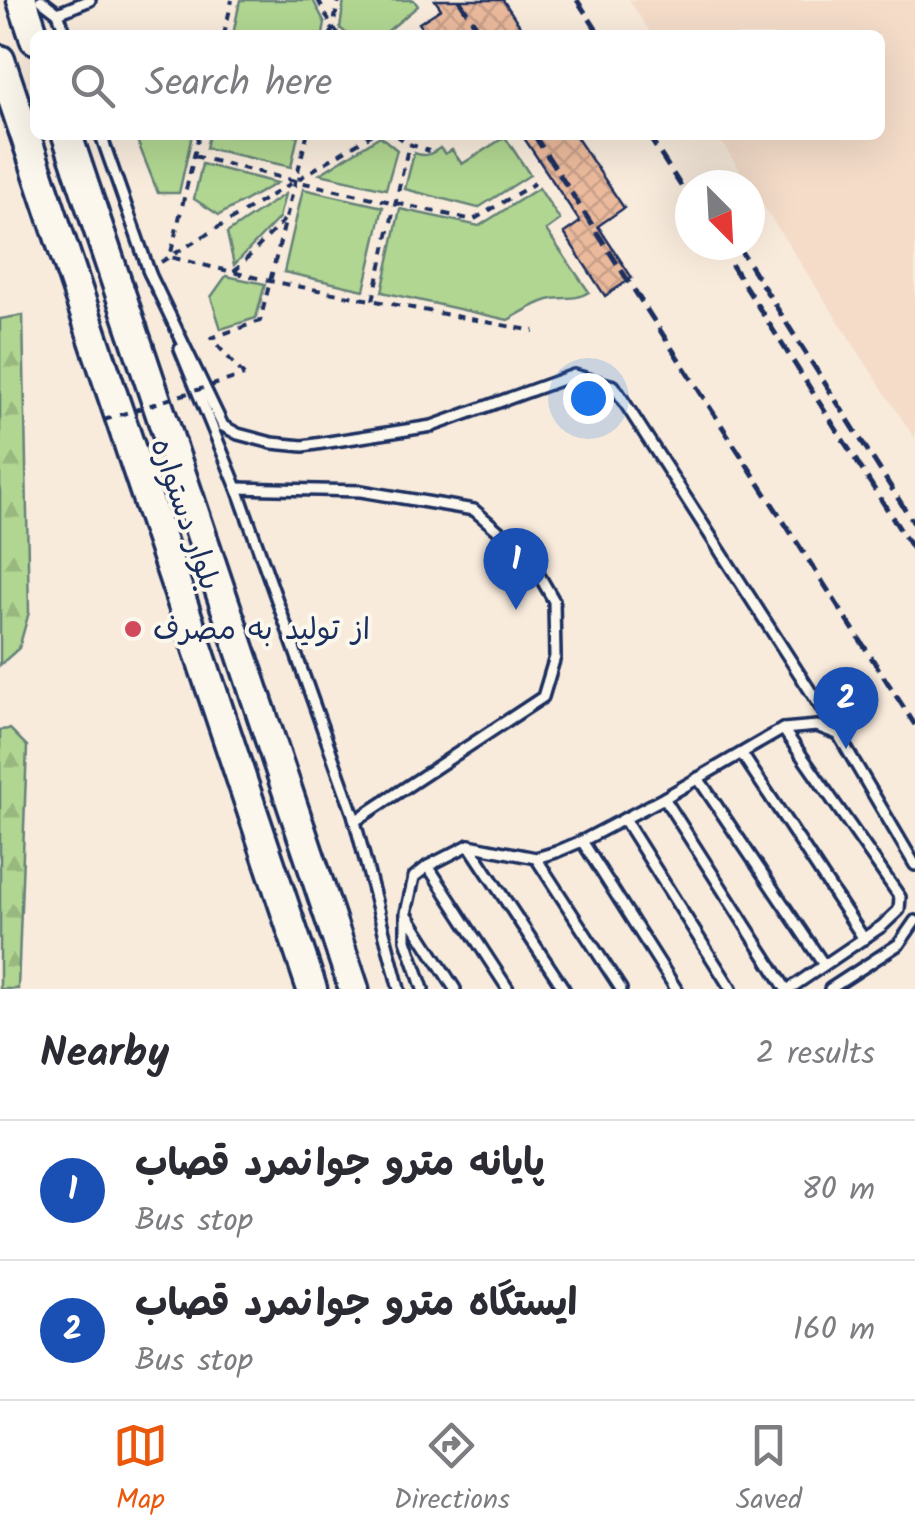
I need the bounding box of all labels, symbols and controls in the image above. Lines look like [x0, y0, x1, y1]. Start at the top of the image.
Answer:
search box [30, 30, 885, 140]
text: Search here [145, 55, 332, 115]
icon: search [65, 58, 120, 113]
north arrow [675, 170, 765, 260]
your location [563, 373, 614, 424]
street label: بلوار دستواره [136, 432, 233, 597]
pin: 1 [484, 528, 548, 610]
place label: از تولید به مصرف [153, 607, 370, 655]
marker: از تولید به مصرف [122, 618, 144, 640]
pin: 2 [814, 666, 878, 749]
text: Nearby [40, 1021, 169, 1088]
text: 2 results [756, 1029, 875, 1080]
text: پایانه مترو جوانمرد قصاب [135, 1135, 545, 1195]
text: 1 [68, 1165, 77, 1216]
text: 80 m [801, 1165, 875, 1216]
text: Bus stop [135, 1196, 253, 1247]
text: ایستگاه مترو جوانمرد قصاب [135, 1275, 577, 1335]
text: 2 [63, 1305, 82, 1356]
text: 160 m [793, 1305, 875, 1356]
text: Bus stop [135, 1336, 253, 1387]
tab: Map [113, 1418, 168, 1523]
tab: Directions [394, 1418, 510, 1523]
tab: Saved [736, 1418, 802, 1523]

